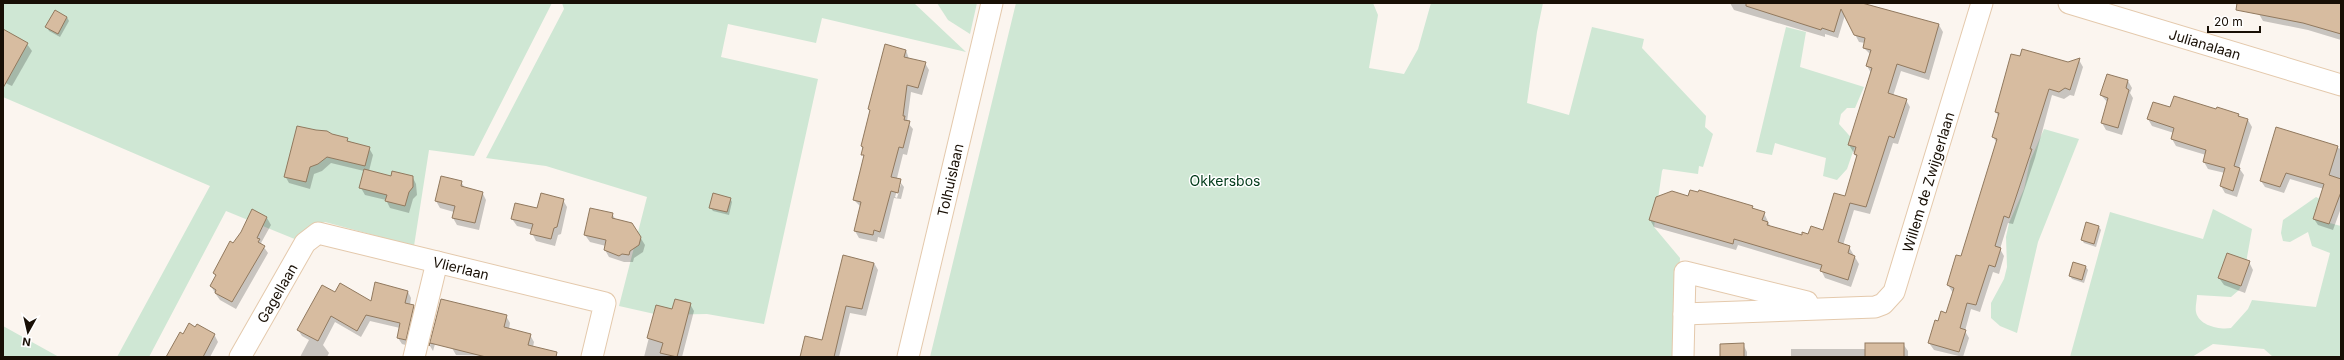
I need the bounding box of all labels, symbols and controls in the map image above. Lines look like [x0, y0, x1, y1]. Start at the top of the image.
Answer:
scale bar [2208, 8, 2260, 34]
text: 20 m [2214, 14, 2243, 29]
street label: Julianalaan [2167, 25, 2243, 63]
street label: Willem de Zwijgerlaan [1899, 110, 1957, 254]
street label: Tolhuislaan [933, 142, 967, 218]
park label: Okkersbos [1190, 172, 1260, 189]
street label: Vlierlaan [431, 253, 491, 283]
street label: Gagellaan [253, 260, 301, 326]
north arrow [8, 312, 48, 352]
text: N [21, 334, 32, 349]

